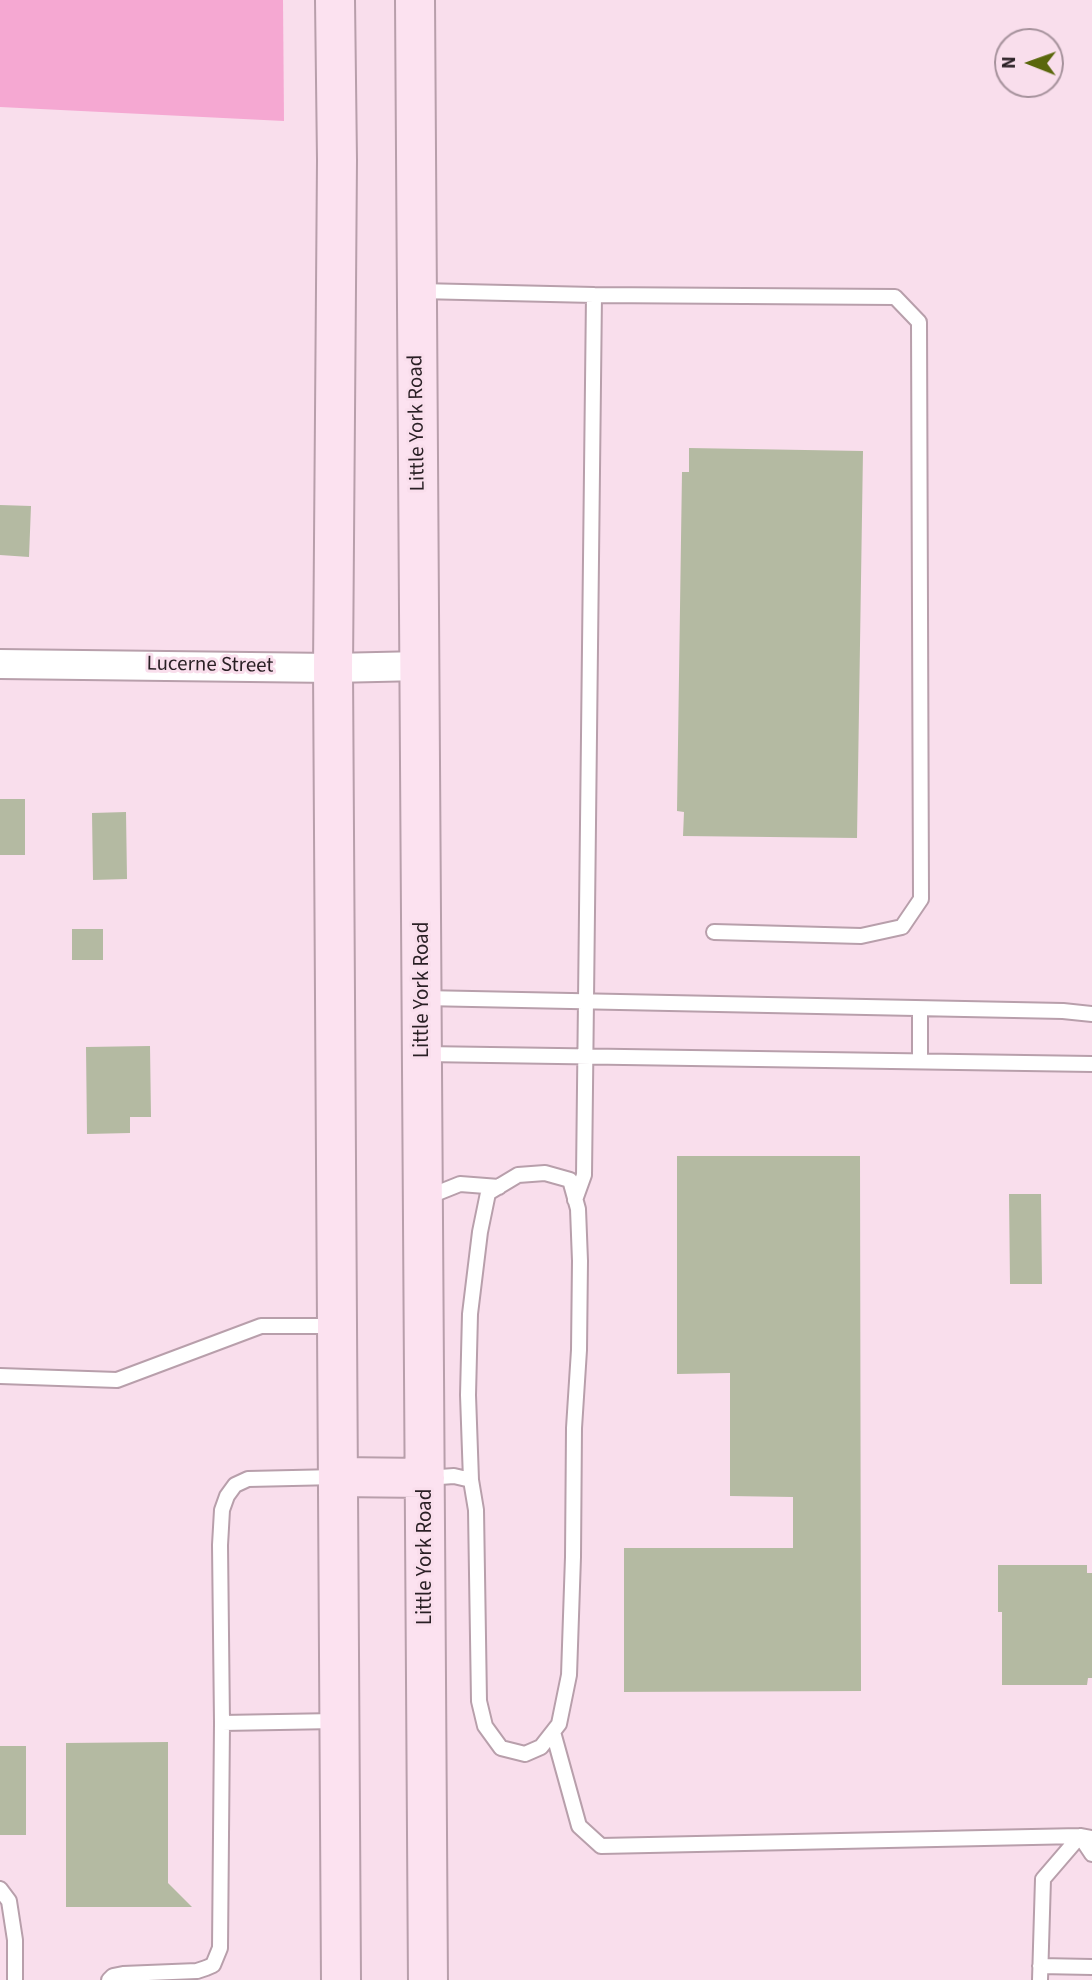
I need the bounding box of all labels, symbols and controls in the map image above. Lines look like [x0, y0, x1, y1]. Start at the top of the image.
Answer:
north arrow [994, 28, 1064, 98]
text: N [996, 56, 1023, 69]
street label: Little York Road [404, 354, 432, 492]
street label: Lucerne Street [146, 652, 274, 680]
street label: Little York Road [410, 922, 436, 1058]
street label: Little York Road [413, 1489, 439, 1625]

